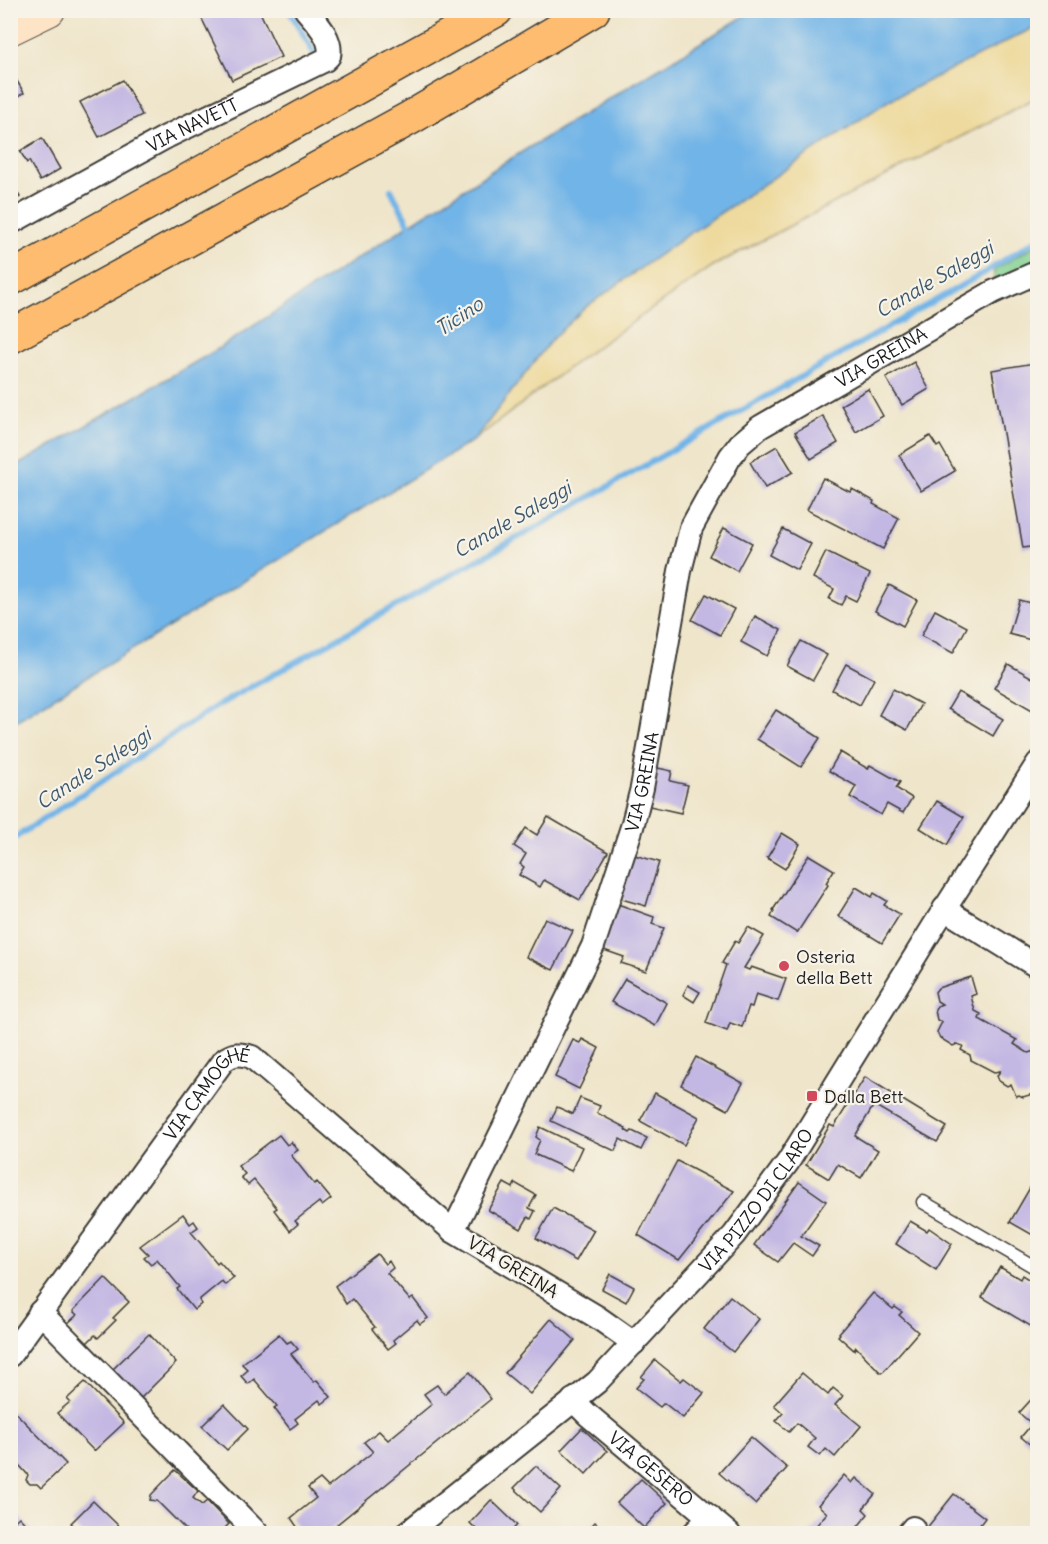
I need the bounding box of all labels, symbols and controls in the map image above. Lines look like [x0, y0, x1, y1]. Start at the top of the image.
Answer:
street label: VIA NAVETT [142, 92, 242, 157]
water label: Canale Saleggi [871, 234, 1000, 323]
water label: Ticino [430, 290, 489, 341]
street label: VIA GREINA [831, 321, 931, 392]
water label: Canale Saleggi [449, 474, 578, 563]
water label: Canale Saleggi [31, 720, 157, 814]
street label: VIA GREINA [620, 730, 663, 834]
place label: Osteria della Bett [796, 945, 872, 989]
marker: Osteria della Bett [777, 959, 791, 973]
street label: VIA CAMOGHÉ [158, 1042, 252, 1145]
place label: Dalla Bett [824, 1085, 903, 1108]
marker: Dalla Bett [805, 1089, 819, 1103]
street label: VIA PIZZO DI CLARO [694, 1124, 818, 1277]
street label: VIA GREINA [463, 1231, 563, 1303]
street label: VIA GESERO [604, 1426, 699, 1511]

